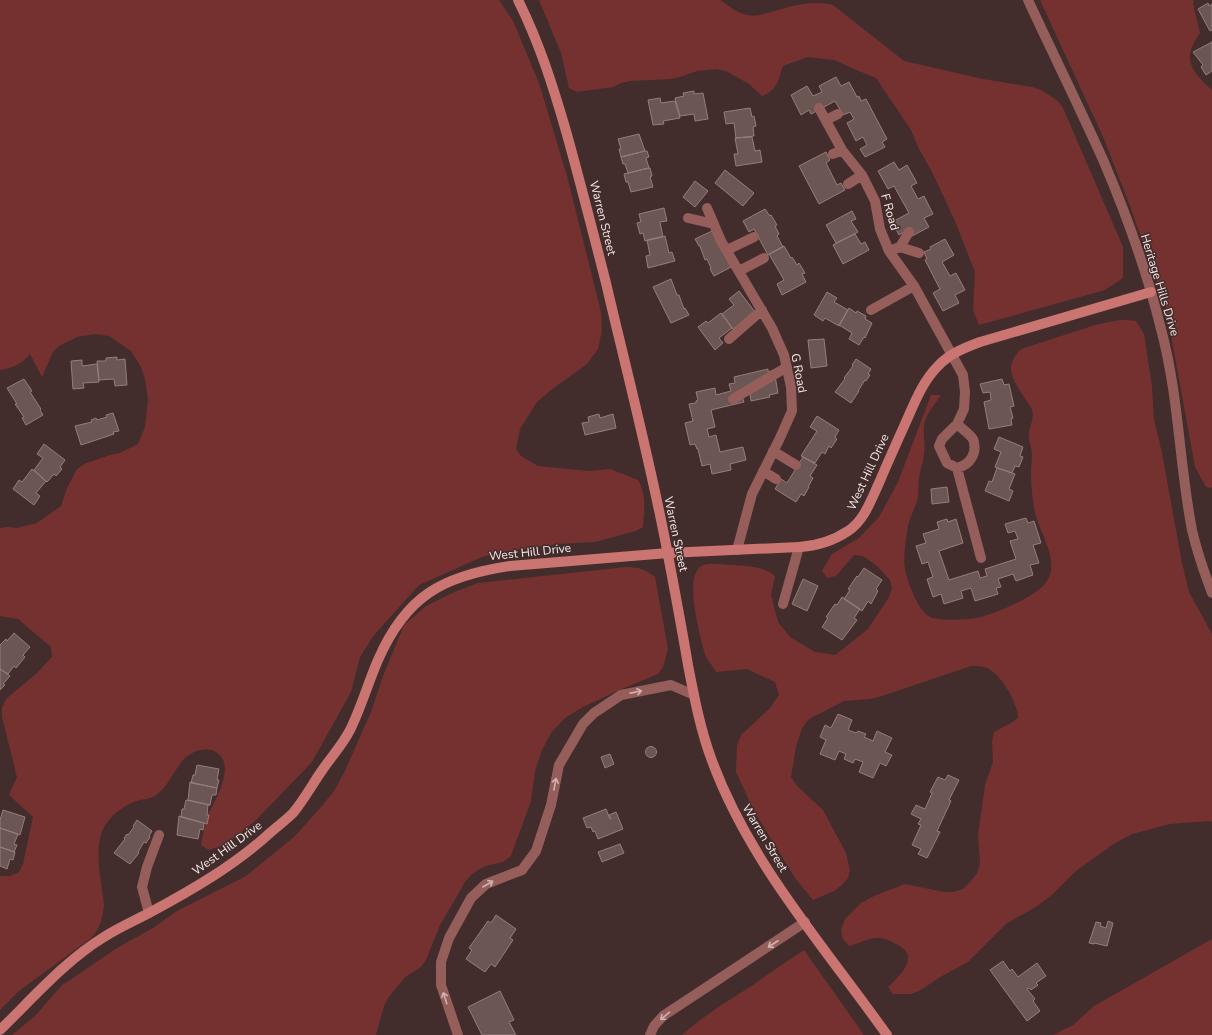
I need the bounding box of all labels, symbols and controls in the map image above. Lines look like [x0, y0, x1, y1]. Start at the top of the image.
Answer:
street label: Warren Street [586, 179, 620, 258]
street label: F Road [877, 192, 903, 232]
street label: Heritage Hills Drive [1137, 232, 1183, 338]
street label: G Road [787, 352, 811, 394]
street label: West Hill Drive [843, 431, 893, 513]
street label: Warren Street [660, 495, 692, 574]
street label: West Hill Drive [488, 540, 572, 564]
one-way arrow [629, 688, 642, 696]
one-way arrow [552, 778, 560, 791]
street label: Warren Street [738, 801, 792, 876]
street label: West Hill Drive [189, 817, 265, 879]
one-way arrow [482, 880, 494, 887]
one-way arrow [768, 940, 779, 948]
one-way arrow [441, 992, 449, 1004]
one-way arrow [659, 1011, 670, 1020]

